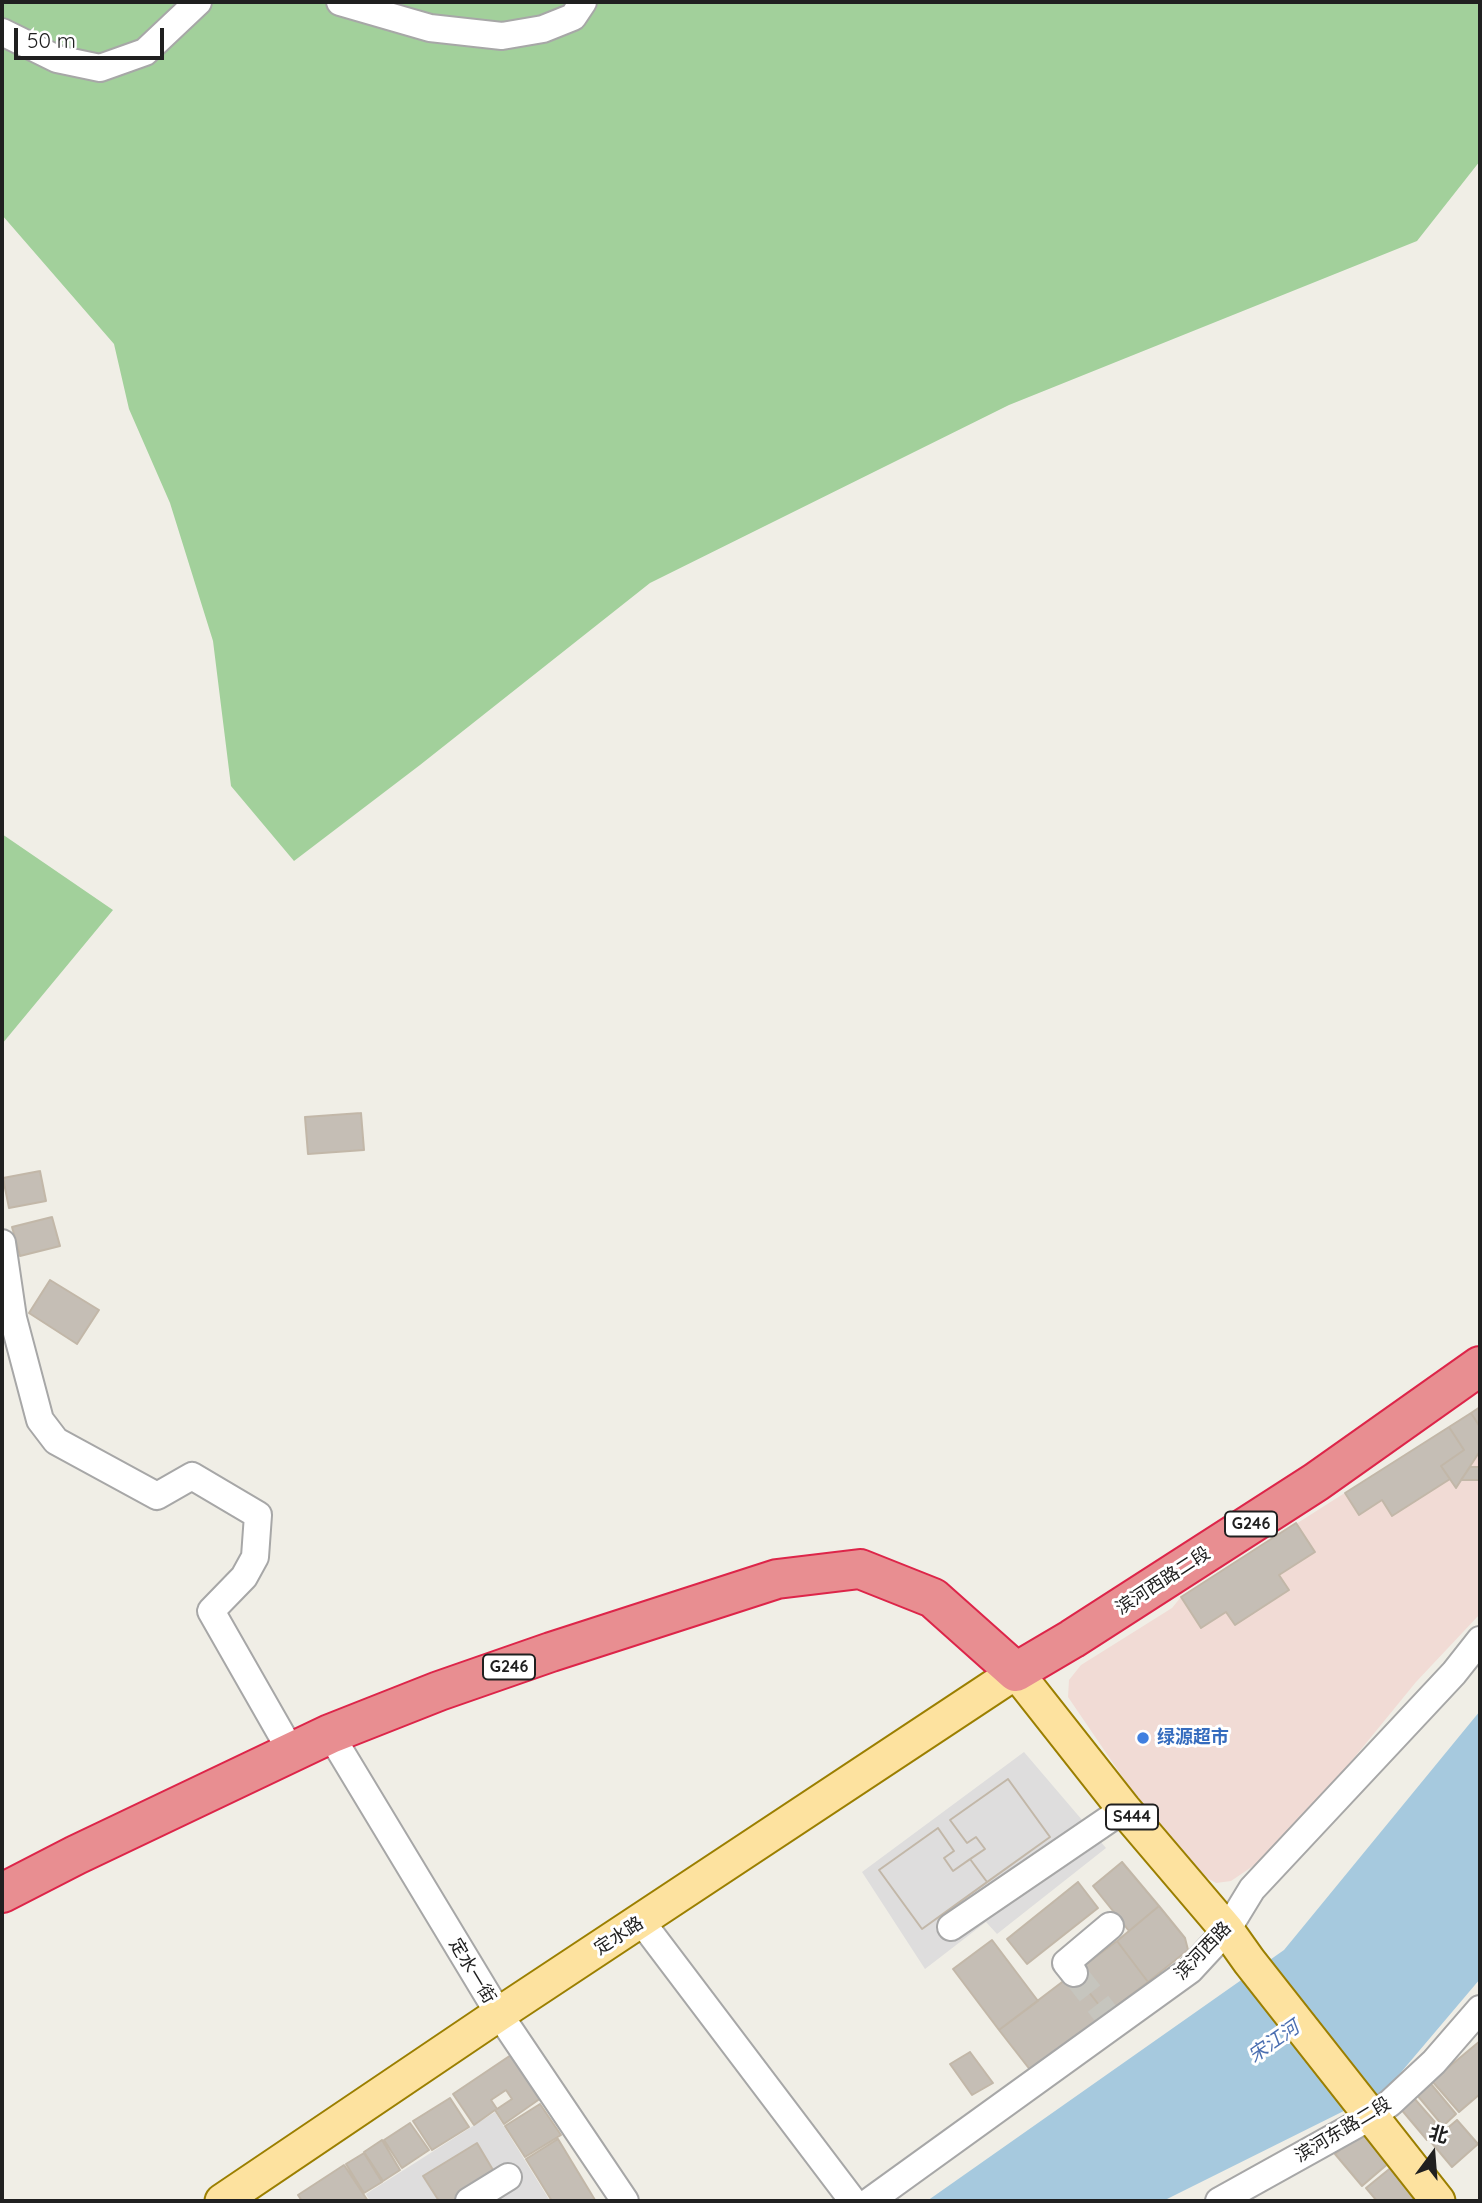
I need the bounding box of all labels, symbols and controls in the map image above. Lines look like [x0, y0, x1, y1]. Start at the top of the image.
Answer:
scale bar [18, 14, 168, 58]
text: 50 m [27, 27, 76, 53]
road number: G246 [1225, 1512, 1277, 1536]
street label: 滨河西路二段 [1112, 1543, 1214, 1619]
road number: G246 [483, 1654, 535, 1680]
place label: 绿源超市 [1157, 1727, 1229, 1749]
marker: 绿源超市 [1135, 1730, 1151, 1746]
road number: S444 [1106, 1804, 1158, 1829]
street label: 定水路 [590, 1912, 648, 1960]
street label: 滨河西路 [1170, 1918, 1236, 1984]
street label: 定水一街 [444, 1935, 500, 2007]
water label: 宋江河 [1244, 2016, 1304, 2068]
street label: 滨河东路二段 [1291, 2093, 1395, 2167]
north arrow [1398, 2119, 1468, 2189]
text: 北 [1426, 2120, 1451, 2148]

